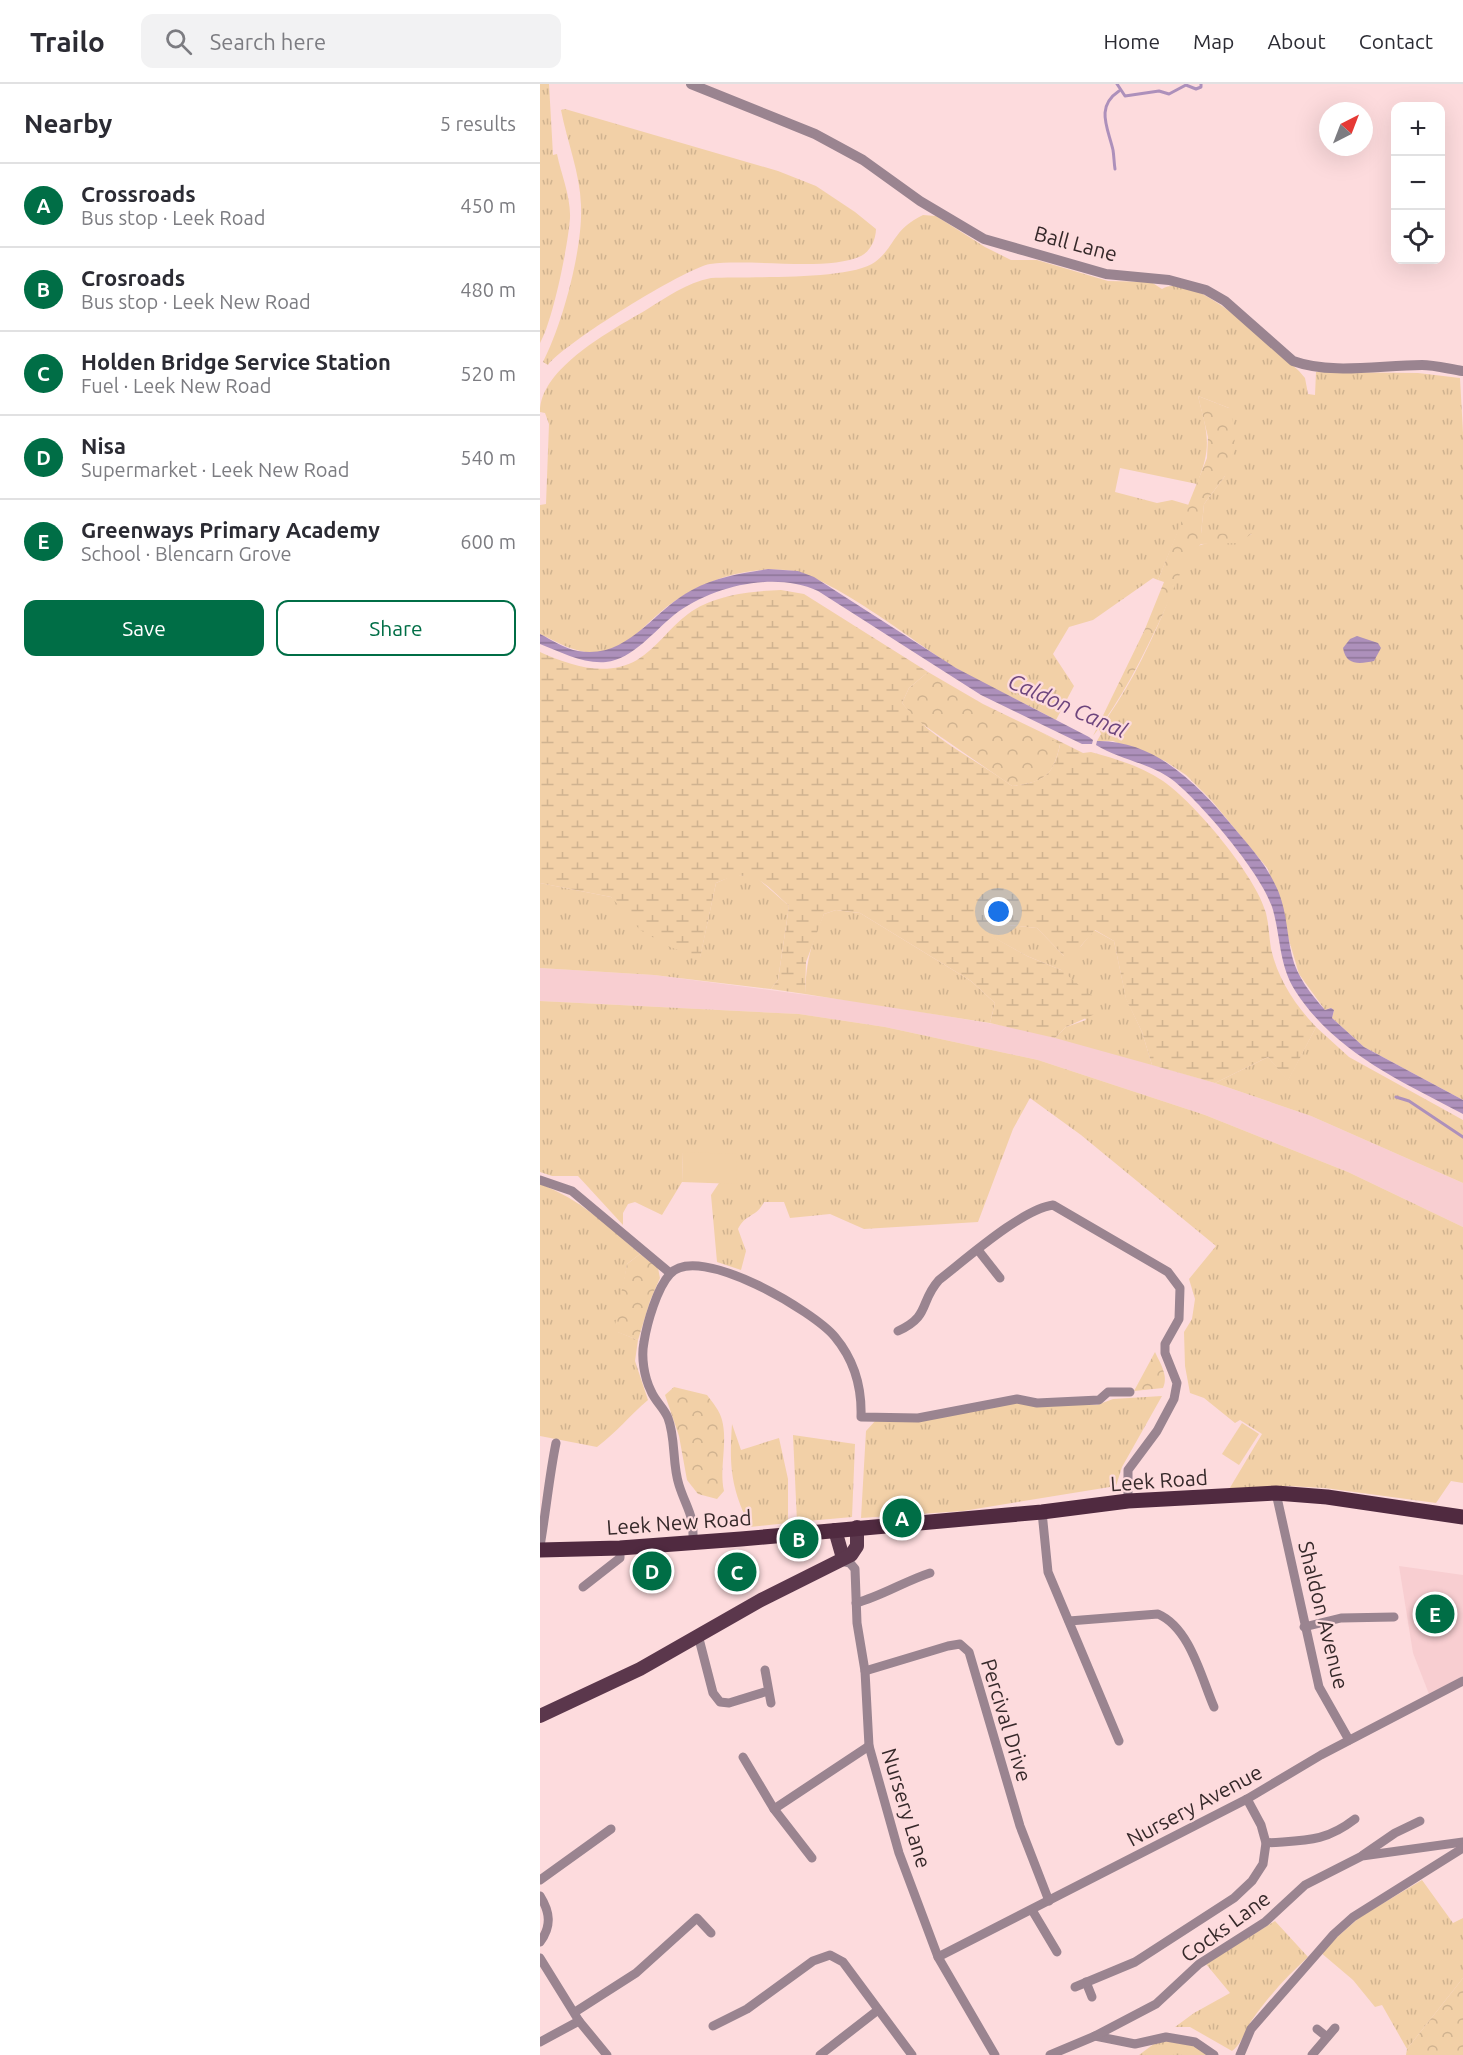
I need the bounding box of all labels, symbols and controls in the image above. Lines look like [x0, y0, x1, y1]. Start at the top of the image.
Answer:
search box [141, 14, 561, 68]
icon: search [162, 25, 195, 58]
text: Trailo [30, 26, 105, 57]
text: Search here [210, 29, 326, 54]
text: Home [1103, 29, 1160, 53]
text: Map [1193, 29, 1234, 53]
text: About [1267, 29, 1326, 53]
text: Contact [1359, 29, 1433, 53]
north arrow [1319, 102, 1373, 156]
map controls [1391, 102, 1445, 264]
button: + [1391, 102, 1445, 156]
text: Nearby [24, 109, 112, 138]
text: 5 results [440, 112, 516, 135]
button: − [1391, 156, 1445, 210]
text: Crossroads [81, 181, 196, 206]
text: A [36, 194, 51, 217]
text: 450 m [460, 194, 516, 217]
text: Bus stop · Leek Road [81, 206, 265, 229]
button: locate [1391, 210, 1445, 264]
street label: Ball Lane [1032, 220, 1120, 266]
text: Crosroads [81, 265, 185, 290]
text: B [37, 278, 50, 301]
text: 480 m [460, 278, 516, 301]
text: Bus stop · Leek New Road [81, 290, 311, 313]
text: Holden Bridge Service Station [81, 349, 391, 374]
text: C [37, 362, 50, 385]
text: 520 m [460, 362, 516, 385]
text: Fuel · Leek New Road [81, 374, 271, 397]
text: Nisa [81, 433, 126, 458]
text: D [36, 446, 51, 469]
text: 540 m [460, 446, 516, 469]
text: Supermarket · Leek New Road [81, 458, 350, 481]
text: Greenways Primary Academy [81, 517, 380, 542]
text: E [38, 530, 49, 553]
text: 600 m [460, 530, 516, 553]
text: School · Blencarn Grove [81, 542, 292, 565]
button: Save [24, 600, 264, 656]
button: Share [276, 600, 516, 656]
water label: Caldon Canal [1005, 668, 1131, 742]
your location [984, 897, 1013, 926]
street label: Leek Road [1109, 1465, 1209, 1495]
pin: A [882, 1496, 922, 1540]
street label: Leek New Road [606, 1505, 752, 1539]
pin: B [780, 1516, 818, 1562]
street label: Shaldon Avenue [1294, 1539, 1354, 1691]
pin: D [632, 1548, 672, 1594]
pin: C [718, 1550, 756, 1594]
pin: E [1416, 1592, 1454, 1636]
street label: Percival Drive [977, 1656, 1037, 1784]
street label: Nursery Lane [877, 1745, 937, 1871]
street label: Nursery Avenue [1122, 1759, 1266, 1851]
street label: Cocks Lane [1176, 1886, 1274, 1966]

